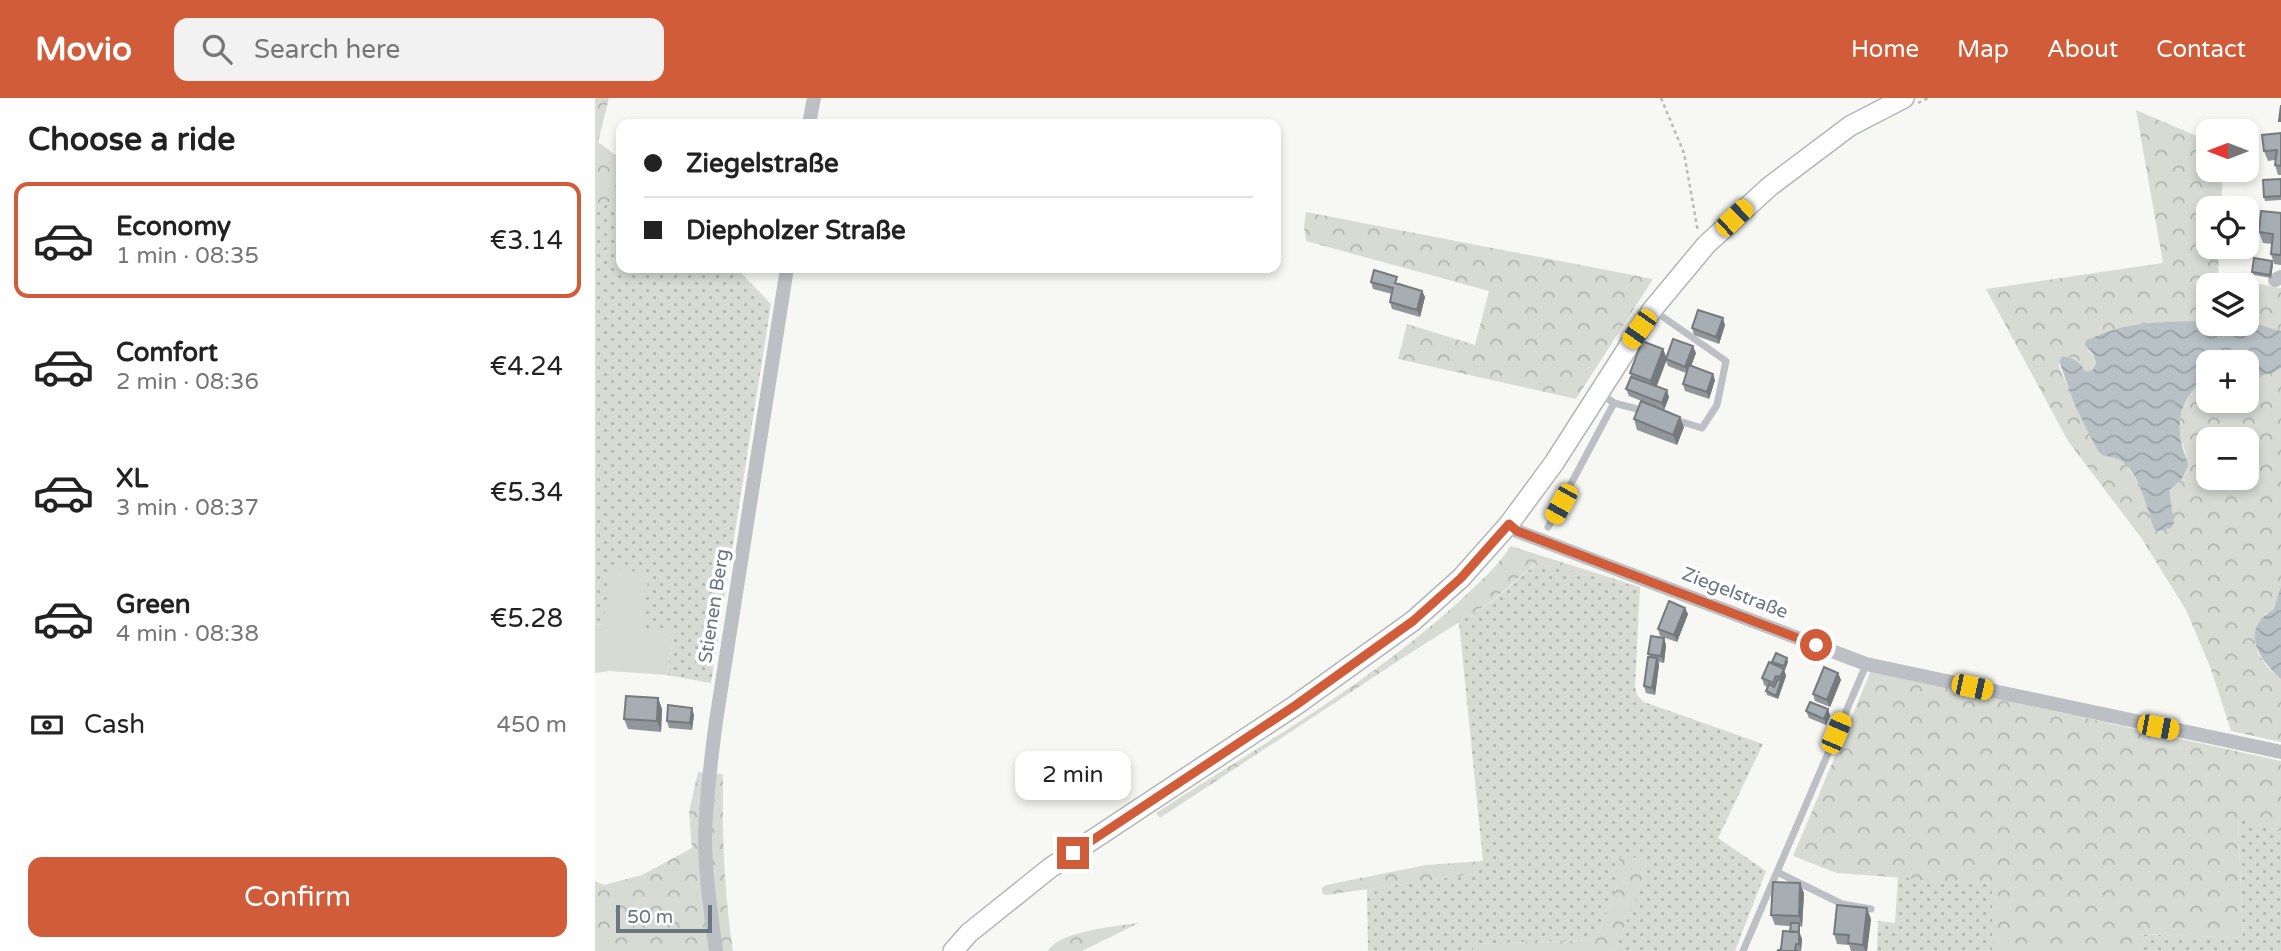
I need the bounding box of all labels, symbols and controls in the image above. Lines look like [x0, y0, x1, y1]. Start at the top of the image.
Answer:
search box [174, 18, 664, 81]
text: Movio [35, 30, 132, 69]
icon: search [198, 30, 236, 68]
text: Search here [254, 34, 400, 65]
text: Home [1851, 35, 1919, 64]
text: Map [1957, 35, 2009, 64]
text: About [2047, 35, 2118, 64]
text: Contact [2156, 35, 2246, 64]
north arrow [2196, 119, 2259, 182]
map controls [2196, 119, 2259, 490]
text: Choose a ride [28, 121, 235, 159]
text: Ziegelstraße [686, 148, 839, 179]
car [1712, 196, 1757, 240]
button: locate [2196, 196, 2259, 259]
icon: car [32, 209, 95, 272]
text: Economy [116, 211, 231, 242]
text: Diepholzer Straße [686, 215, 906, 246]
text: €3.14 [490, 225, 563, 256]
text: 1 min · 08:35 [116, 242, 259, 270]
button: layers [2196, 273, 2259, 336]
car [1619, 306, 1660, 352]
icon: car [32, 335, 95, 398]
text: Comfort [116, 337, 218, 368]
button: + [2196, 350, 2259, 413]
text: €4.24 [490, 351, 563, 382]
text: 2 min · 08:36 [116, 368, 259, 396]
button: − [2196, 427, 2259, 490]
icon: car [32, 461, 95, 524]
text: XL [116, 463, 148, 494]
text: €5.34 [490, 477, 563, 508]
car [1542, 481, 1581, 527]
text: 3 min · 08:37 [116, 494, 259, 522]
street label: Stienen Berg [694, 547, 734, 665]
street label: Ziegelstraße [1679, 563, 1791, 623]
icon: car [32, 587, 95, 650]
text: Green [116, 589, 191, 620]
text: €5.28 [490, 603, 563, 634]
text: 4 min · 08:38 [116, 620, 259, 648]
route start [1800, 629, 1832, 661]
car [1950, 672, 1995, 702]
icon: cash [28, 706, 66, 744]
text: Cash [84, 709, 145, 740]
car [1819, 710, 1854, 756]
text: 450 m [497, 711, 567, 739]
car [2136, 713, 2181, 741]
callout: 2 min [1015, 752, 1131, 800]
text: 2 min [1042, 761, 1104, 789]
route end [1057, 837, 1089, 869]
button: Confirm [28, 857, 567, 937]
scale bar [616, 902, 712, 934]
text: 50 m [627, 906, 673, 928]

